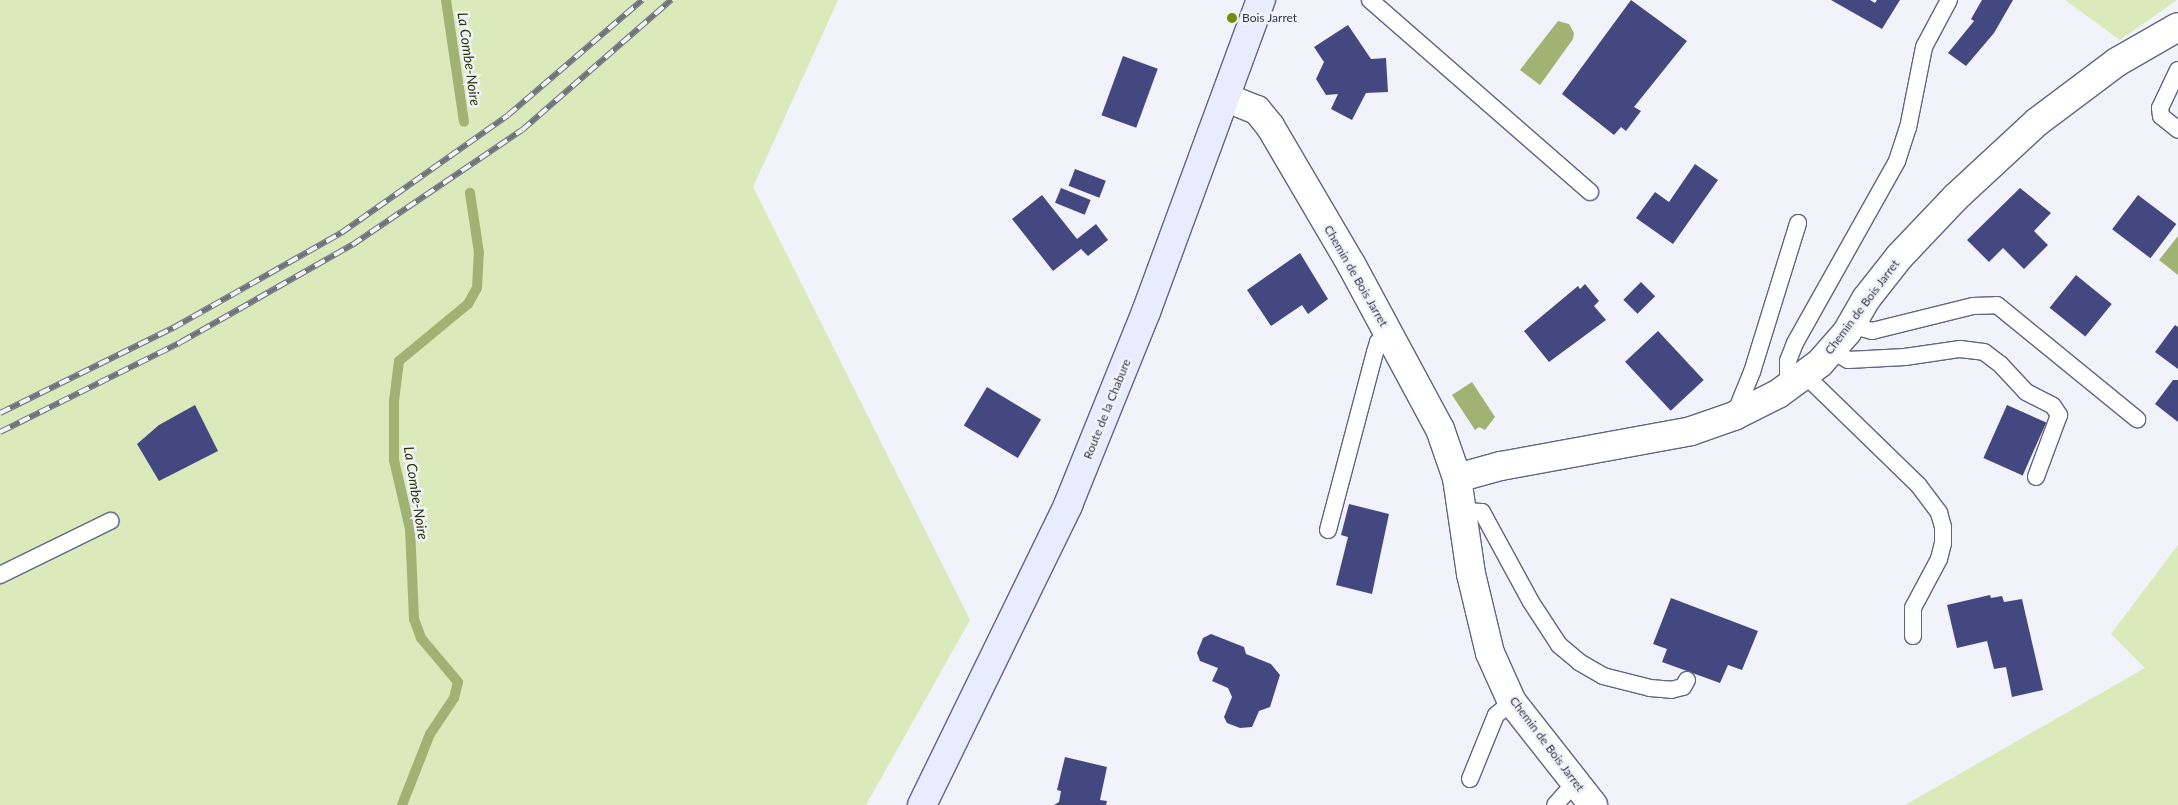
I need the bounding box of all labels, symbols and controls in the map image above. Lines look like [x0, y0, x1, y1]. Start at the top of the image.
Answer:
water label: La Combe-Noire [454, 11, 484, 107]
place label: Bois Jarret [1242, 11, 1297, 25]
marker: Bois Jarret [1226, 12, 1238, 24]
street label: Chemin de Bois Jarret [1321, 223, 1391, 329]
street label: Chemin de Bois Jarret [1822, 257, 1902, 357]
street label: Route de la Chabure [1080, 357, 1134, 461]
water label: La Combe-Noire [400, 445, 432, 541]
street label: Chemin de Bois Jarret [1507, 694, 1587, 794]

